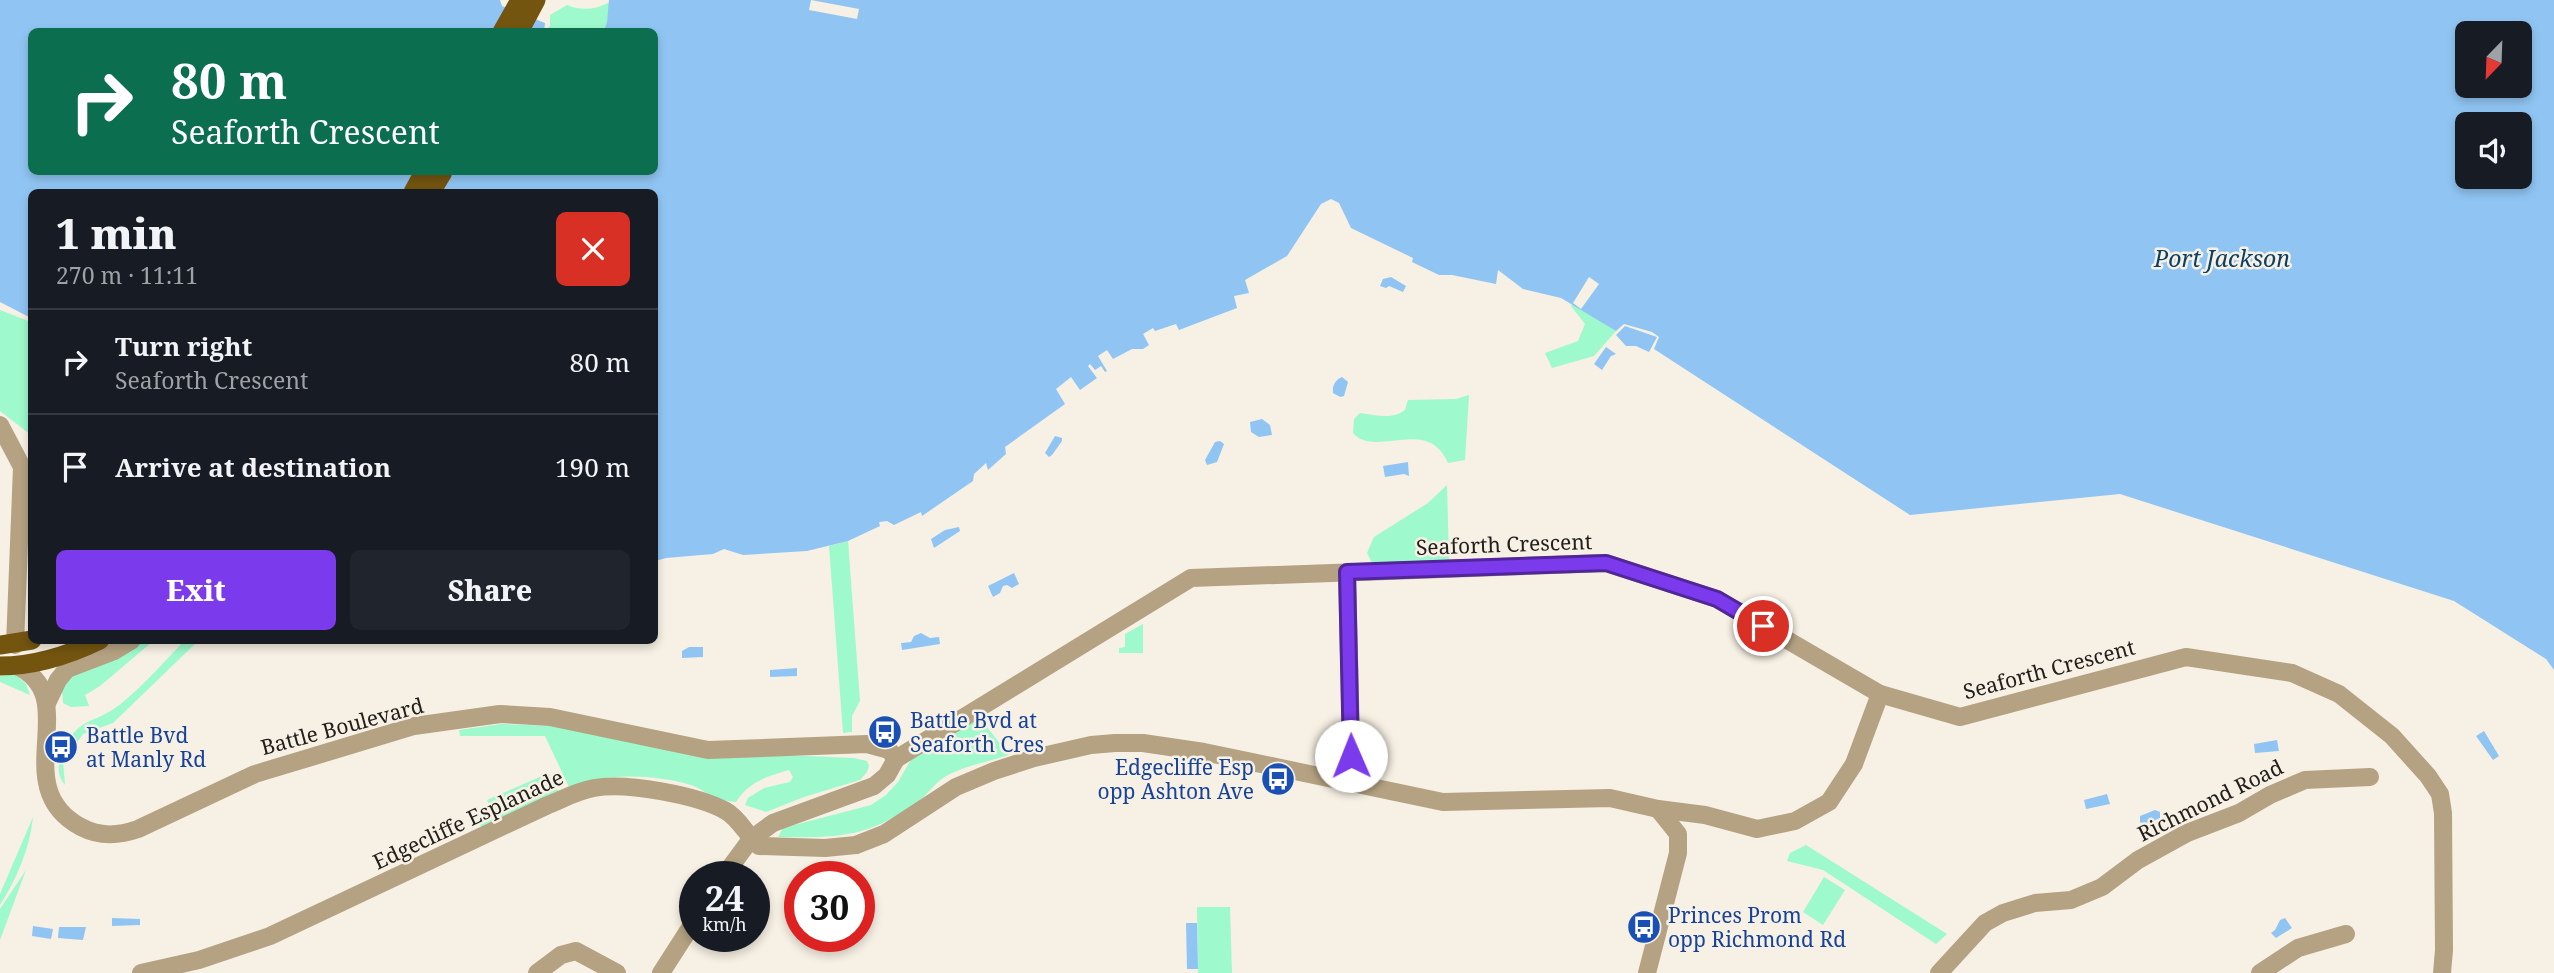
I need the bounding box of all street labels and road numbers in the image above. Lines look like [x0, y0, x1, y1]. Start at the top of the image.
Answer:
street label: Seaforth Crescent [1415, 527, 1593, 561]
street label: Seaforth Crescent [1960, 633, 2138, 705]
street label: Battle Boulevard [258, 691, 426, 761]
street label: Richmond Road [2133, 753, 2288, 847]
street label: Edgecliffe Esplanade [368, 763, 568, 875]

